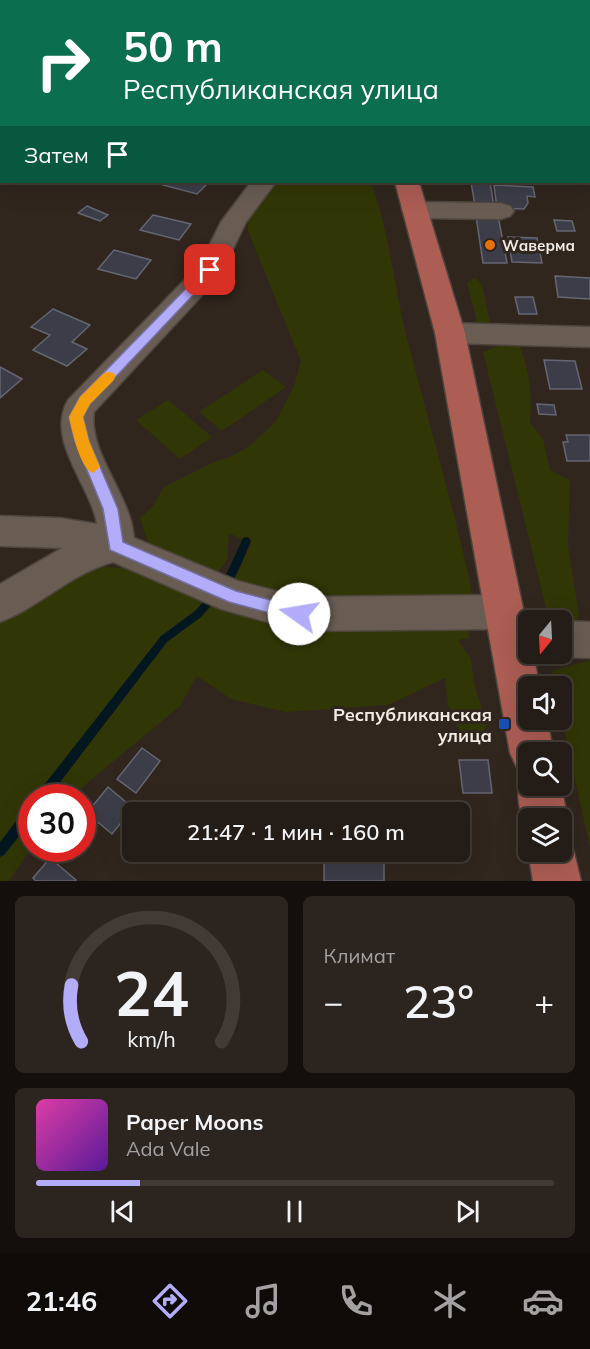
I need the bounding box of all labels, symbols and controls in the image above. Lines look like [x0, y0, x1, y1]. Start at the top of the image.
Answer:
text: 50 m [123, 20, 223, 73]
icon: right [24, 24, 102, 102]
text: Республиканская улица [123, 72, 439, 106]
icon: arrive [101, 138, 134, 171]
text: Затем [24, 141, 89, 169]
place label: Wаверма [502, 236, 575, 255]
marker: Wаверма [483, 238, 497, 252]
pin [184, 244, 235, 295]
icon: arrive [193, 253, 226, 286]
position arrow [267, 582, 331, 646]
north arrow [518, 610, 572, 664]
map controls [518, 610, 572, 862]
button: sound [518, 676, 572, 730]
place label: Республиканская улица [333, 703, 492, 747]
marker: Республиканская улица [497, 717, 511, 731]
button: search [518, 742, 572, 796]
speed limit sign: 30 [18, 784, 96, 862]
button: layers [518, 808, 572, 862]
text: 21:47 · 1 мин · 160 m [187, 818, 405, 846]
text: Климат [324, 943, 395, 968]
text: 24 [114, 953, 189, 1032]
text: 23° [403, 973, 474, 1029]
text: − [324, 981, 343, 1022]
text: + [534, 981, 554, 1022]
text: km/h [127, 1025, 175, 1052]
text: Paper Moons [126, 1108, 264, 1136]
text: Ada Vale [126, 1136, 210, 1161]
icon: previous [106, 1195, 139, 1228]
icon: pause [278, 1195, 311, 1228]
icon: next [451, 1195, 484, 1228]
icon: directions [149, 1280, 191, 1322]
icon: music [242, 1280, 284, 1322]
icon: phone [335, 1280, 377, 1322]
icon: climate [429, 1280, 471, 1322]
icon: car [522, 1280, 564, 1322]
text: 21:46 [26, 1284, 97, 1318]

